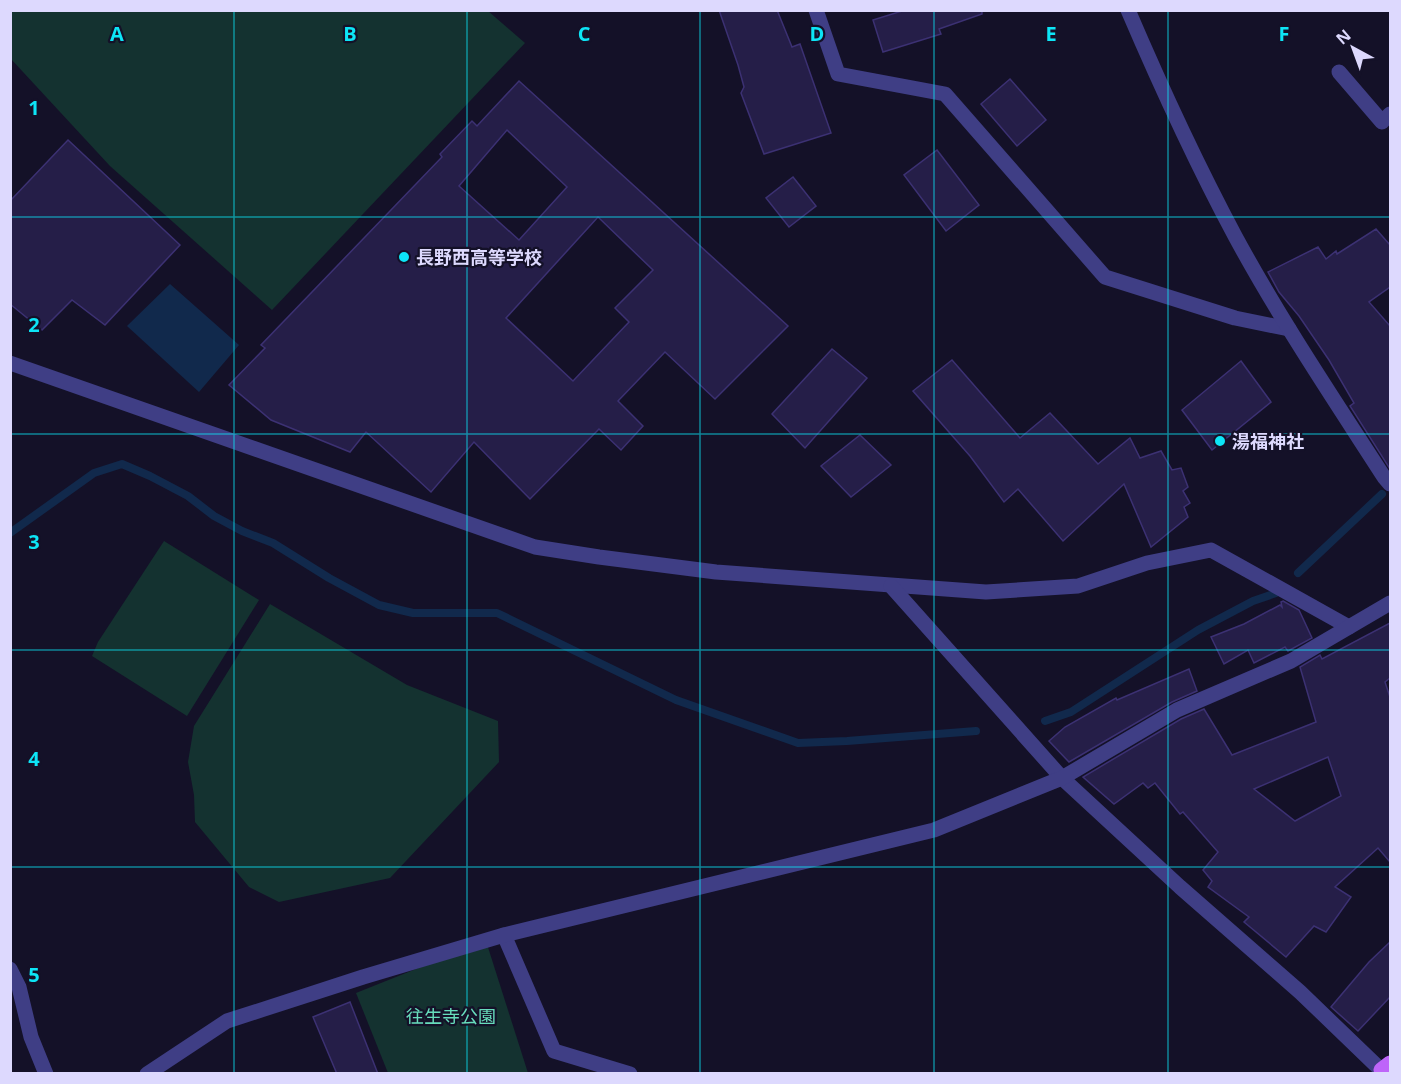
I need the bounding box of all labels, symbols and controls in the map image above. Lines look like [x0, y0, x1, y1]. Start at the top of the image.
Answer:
north arrow [1323, 18, 1383, 78]
text: A [110, 20, 124, 47]
text: B [343, 20, 357, 47]
text: C [578, 20, 591, 47]
text: D [810, 20, 824, 47]
text: E [1045, 20, 1057, 47]
text: F [1279, 20, 1289, 47]
text: N [1331, 24, 1355, 49]
text: 1 [28, 94, 40, 121]
place label: 長野西高等学校 [416, 245, 542, 269]
marker: 長野西高等学校 [397, 250, 411, 264]
text: 2 [28, 311, 40, 338]
place label: 湯福神社 [1232, 429, 1304, 453]
marker: 湯福神社 [1213, 434, 1227, 448]
text: 3 [28, 528, 40, 555]
text: 4 [28, 745, 40, 772]
text: 5 [28, 961, 40, 988]
park label: 往生寺公園 [406, 1004, 496, 1028]

